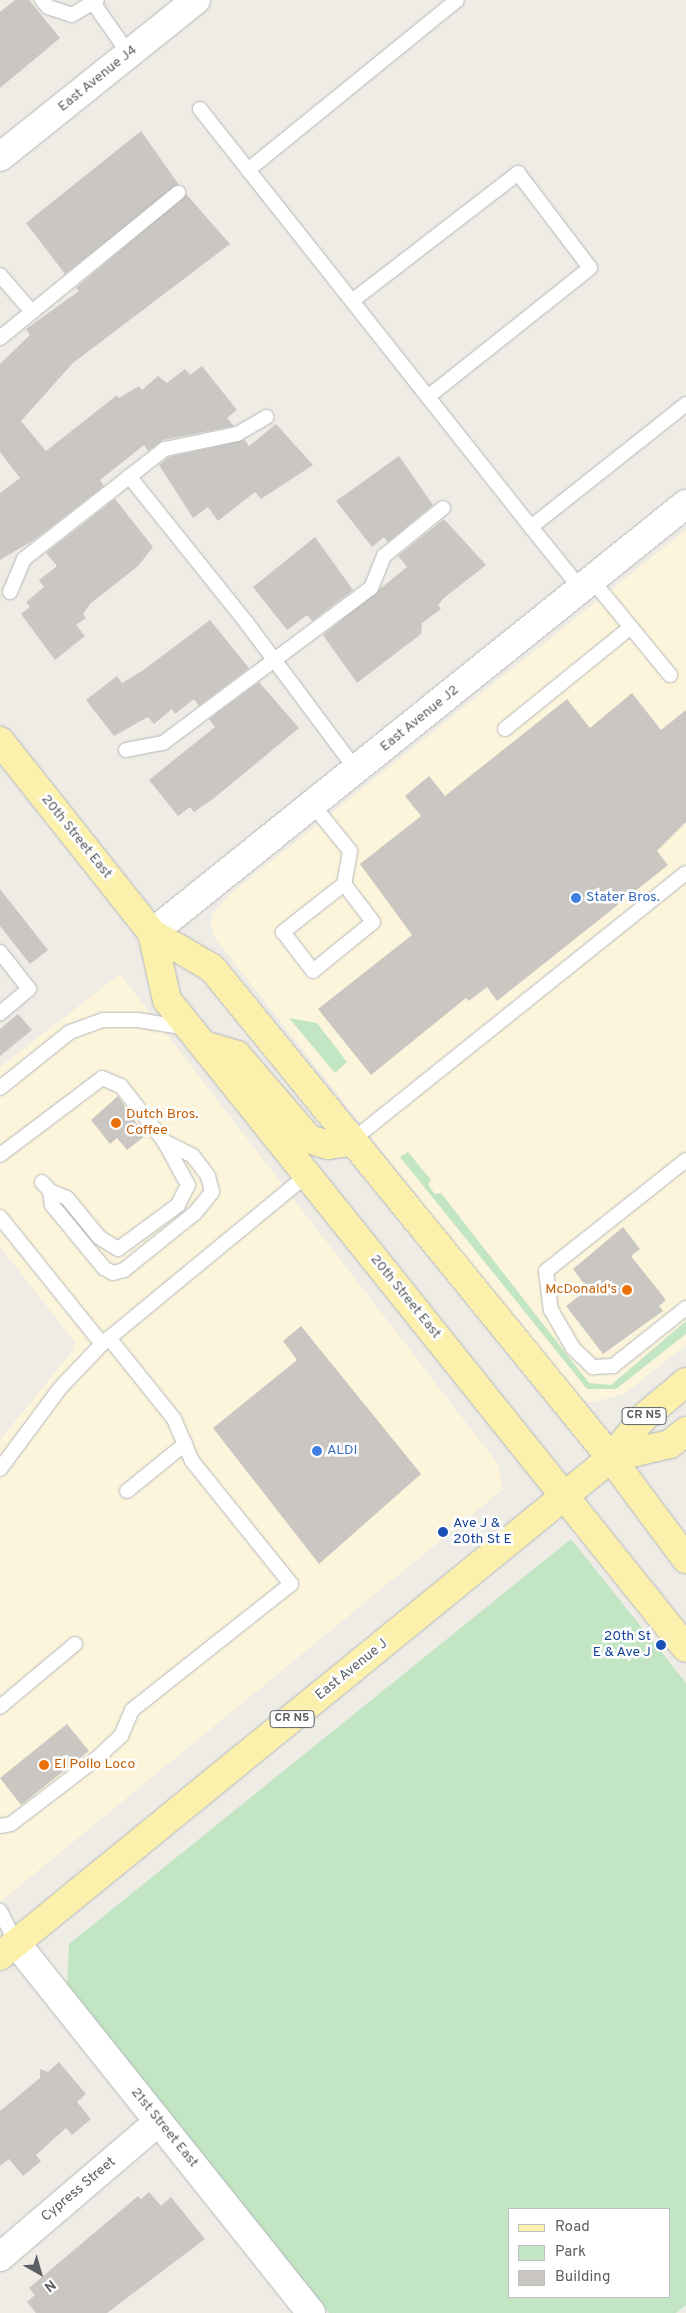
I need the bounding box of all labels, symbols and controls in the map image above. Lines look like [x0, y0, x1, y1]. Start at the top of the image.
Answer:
street label: East Avenue J4 [55, 42, 141, 116]
street label: East Avenue J2 [377, 682, 463, 756]
street label: 20th Street East [37, 792, 115, 882]
place label: Stater Bros. [586, 890, 660, 906]
marker: Stater Bros. [570, 892, 582, 904]
place label: Dutch Bros. Coffee [126, 1107, 198, 1140]
marker: Dutch Bros. Coffee [110, 1117, 122, 1129]
street label: 20th Street East [366, 1252, 444, 1342]
place label: McDonald's [545, 1282, 617, 1298]
marker: McDonald's [621, 1284, 633, 1296]
road number: CR N5 [622, 1406, 666, 1425]
place label: ALDI [327, 1443, 357, 1459]
marker: ALDI [311, 1445, 323, 1457]
place label: Ave J & 20th St E [453, 1516, 512, 1548]
marker: Ave J & 20th St E [437, 1526, 449, 1538]
place label: 20th St E & Ave J [592, 1629, 651, 1661]
street label: East Avenue J [312, 1636, 392, 1704]
marker: 20th St E & Ave J [655, 1639, 667, 1651]
road number: CR N5 [270, 1710, 314, 1728]
place label: El Pollo Loco [54, 1757, 135, 1773]
marker: El Pollo Loco [38, 1759, 50, 1771]
street label: 21st Street East [127, 2085, 201, 2171]
street label: Cypress Street [38, 2154, 120, 2226]
legend [508, 2208, 671, 2298]
text: Road [555, 2218, 590, 2237]
text: Park [555, 2243, 586, 2262]
north arrow [15, 2248, 65, 2298]
text: Building [555, 2268, 610, 2287]
text: N [40, 2275, 59, 2295]

